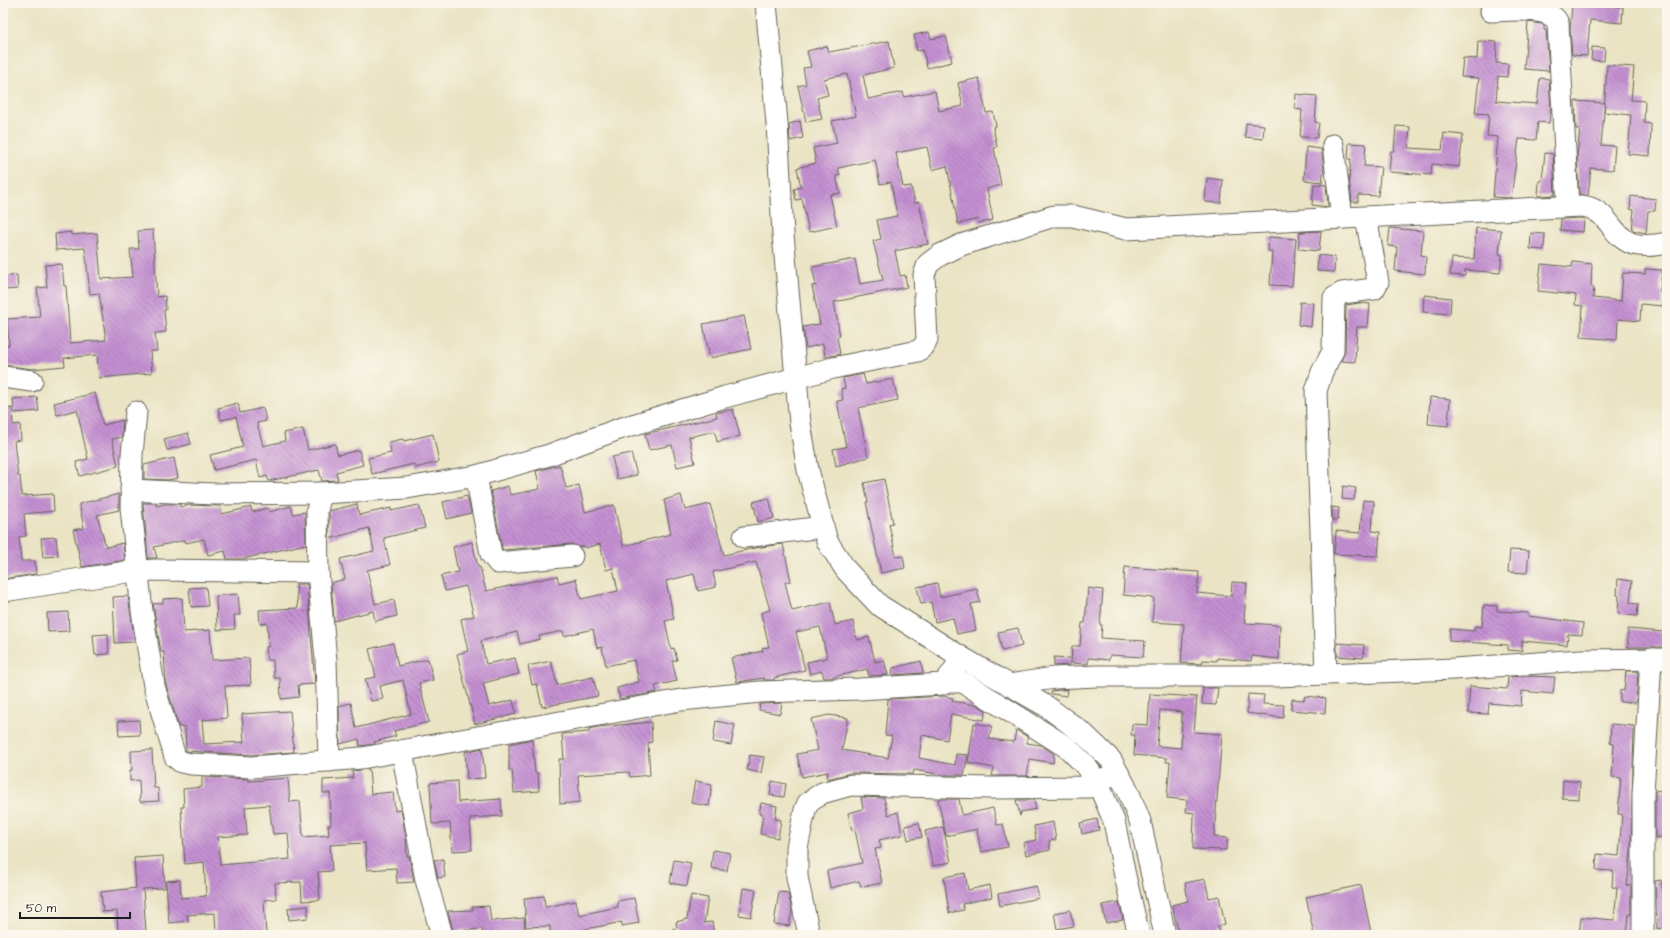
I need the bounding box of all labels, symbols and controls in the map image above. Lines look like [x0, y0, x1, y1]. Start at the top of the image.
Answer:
scale bar [20, 894, 130, 920]
text: 50 m [26, 900, 57, 917]

